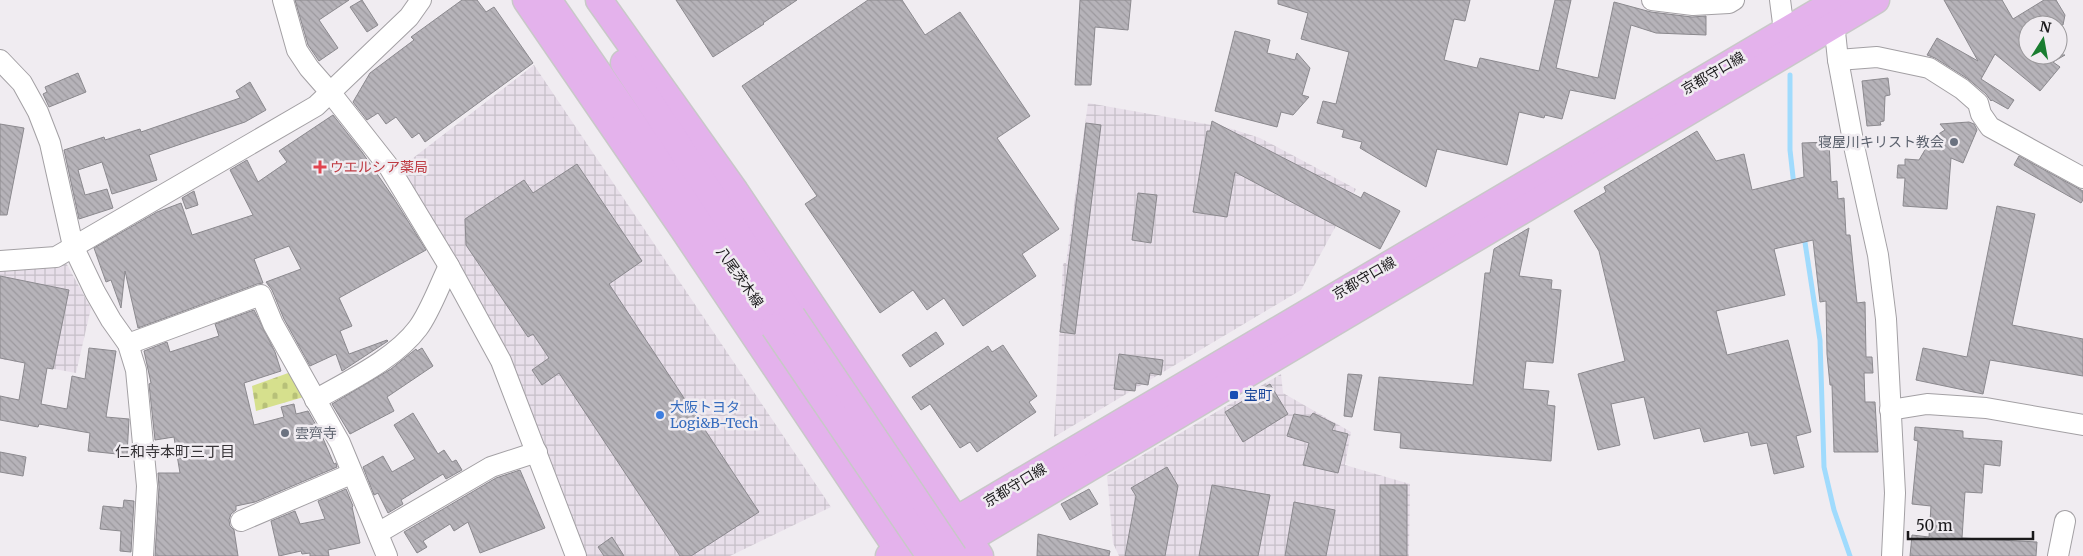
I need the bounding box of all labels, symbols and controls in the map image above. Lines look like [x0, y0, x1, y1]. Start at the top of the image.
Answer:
north arrow [2018, 15, 2068, 65]
text: N [2038, 17, 2053, 37]
street label: 京都守口線 [1678, 48, 1748, 98]
place label: 寝屋川キリスト教会 [1818, 133, 1944, 151]
marker: 寝屋川キリスト教会 [1948, 136, 1960, 148]
place label: ウエルシア薬局 [330, 158, 428, 176]
marker: ウエルシア薬局 [314, 161, 326, 173]
street label: 八尾茨木線 [713, 243, 767, 311]
street label: 京都守口線 [1329, 253, 1399, 303]
place label: 宝町 [1244, 386, 1272, 404]
marker: 宝町 [1228, 389, 1240, 401]
place label: 大阪トヨタ Logi&B-Tech [670, 398, 758, 432]
marker: 大阪トヨタ Logi&B-Tech [654, 409, 666, 421]
place label: 雲齊寺 [295, 424, 337, 442]
marker: 雲齊寺 [279, 427, 291, 439]
district label: 仁和寺本町三丁目 [115, 442, 235, 461]
street label: 京都守口線 [980, 459, 1050, 511]
scale bar [1908, 508, 2033, 540]
text: 50 m [1916, 516, 1953, 535]

